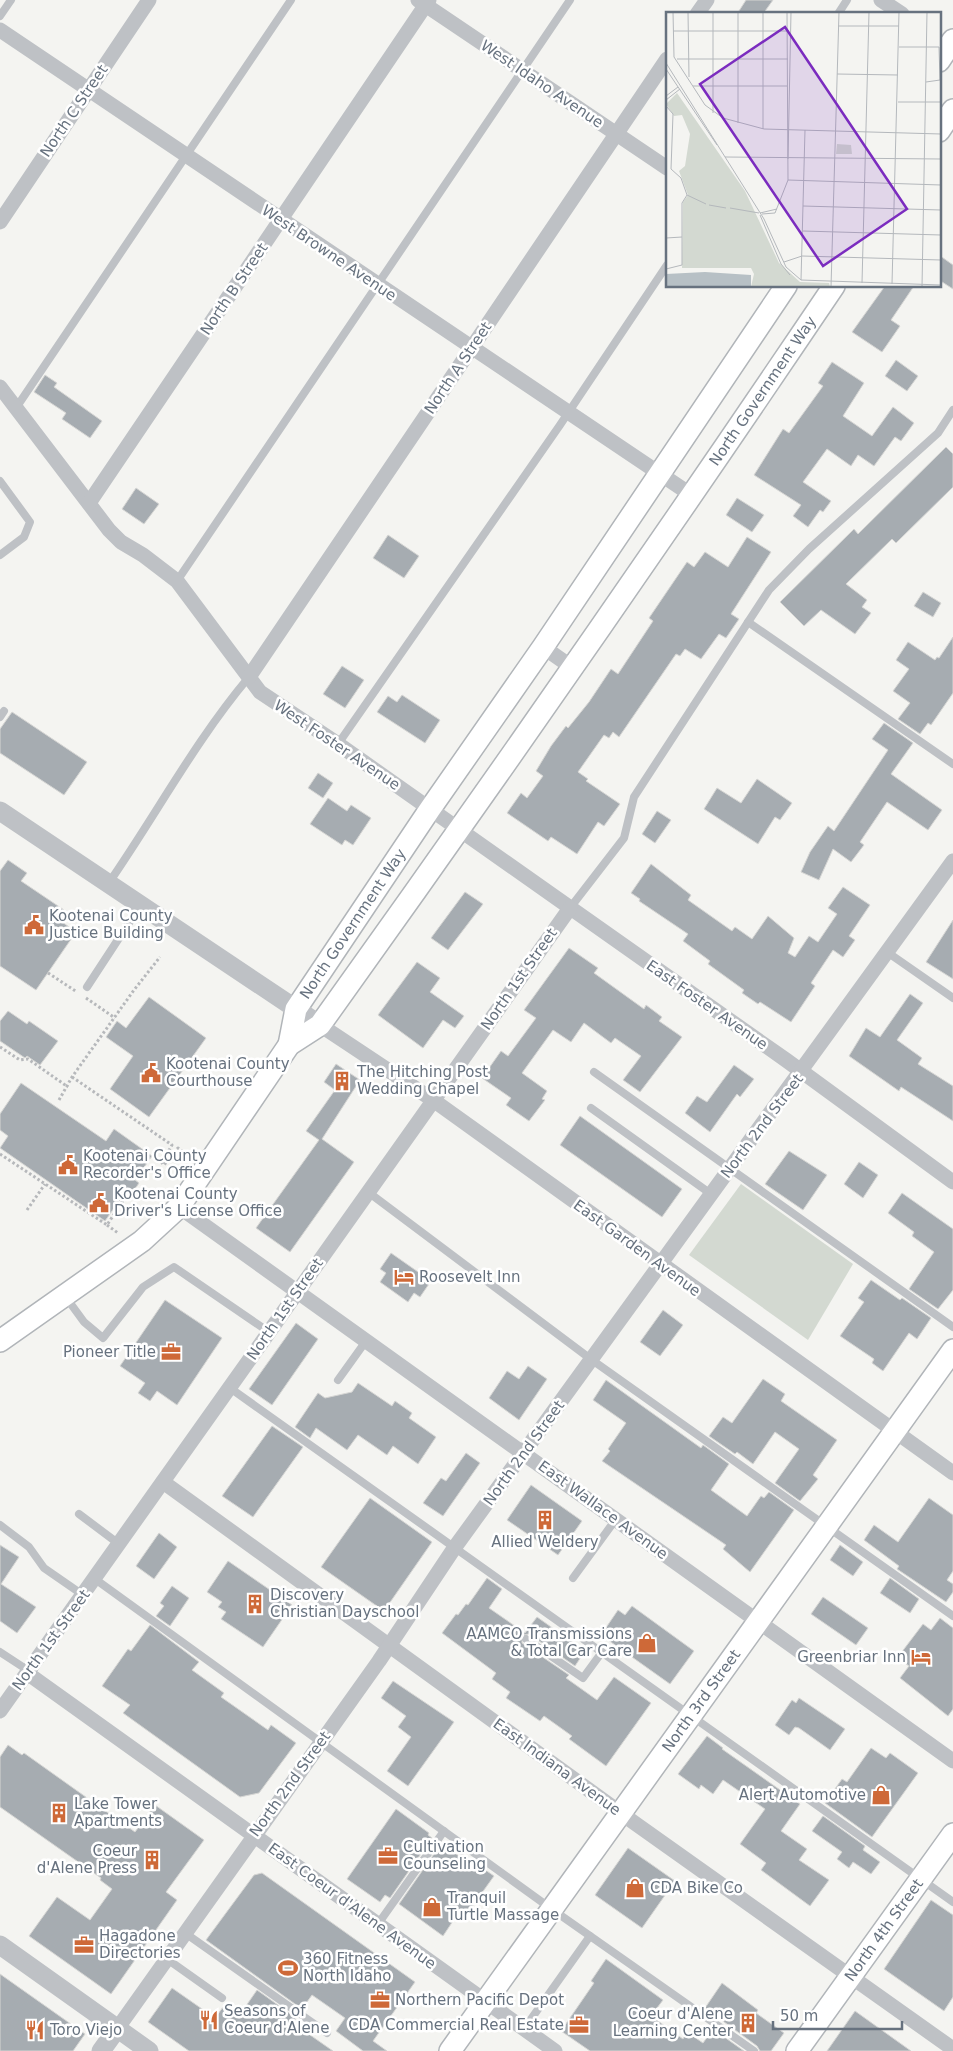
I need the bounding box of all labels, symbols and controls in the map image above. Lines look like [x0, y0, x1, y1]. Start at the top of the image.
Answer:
inset map [666, 12, 940, 288]
street label: West Idaho Avenue [477, 36, 607, 132]
street label: North C Street [36, 61, 112, 161]
street label: West Browne Avenue [258, 201, 400, 305]
street label: North B Street [197, 239, 272, 339]
street label: North Government Way [705, 313, 820, 469]
street label: North A Street [421, 318, 496, 418]
street label: West Foster Avenue [270, 696, 404, 794]
street label: North Government Way [296, 845, 410, 1003]
place label: Kootenai County Justice Building [48, 907, 173, 942]
public building icon: Kootenai County Justice Building [23, 914, 45, 936]
street label: North 1st Street [477, 924, 561, 1033]
street label: East Foster Avenue [643, 956, 771, 1054]
place label: Kootenai County Courthouse [166, 1055, 290, 1090]
public building icon: Kootenai County Courthouse [140, 1062, 162, 1084]
place label: The Hitching Post Wedding Chapel [356, 1063, 488, 1098]
building icon: The Hitching Post Wedding Chapel [331, 1070, 353, 1092]
street label: North 2nd Street [717, 1070, 807, 1182]
place label: Kootenai County Recorder's Office [83, 1147, 211, 1182]
public building icon: Kootenai County Recorder's Office [57, 1154, 79, 1176]
place label: Kootenai County Driver's License Office [114, 1185, 282, 1220]
public building icon: Kootenai County Driver's License Office [88, 1192, 110, 1214]
street label: East Garden Avenue [570, 1196, 704, 1300]
street label: North 1st Street [243, 1254, 327, 1363]
hotel icon: Roosevelt Inn [393, 1266, 415, 1288]
place label: Roosevelt Inn [419, 1268, 521, 1286]
office icon: Pioneer Title [160, 1341, 182, 1363]
place label: Pioneer Title [63, 1343, 156, 1361]
street label: North 2nd Street [480, 1397, 568, 1509]
street label: East Wallace Avenue [535, 1457, 671, 1563]
building icon: Allied Weldery [534, 1509, 556, 1531]
place label: Allied Weldery [491, 1533, 599, 1551]
street label: North 1st Street [8, 1586, 94, 1694]
place label: Discovery Christian Dayschool [270, 1586, 419, 1621]
building icon: Discovery Christian Dayschool [244, 1593, 266, 1615]
place label: AAMCO Transmissions & Total Car Care [466, 1625, 632, 1660]
shop icon: AAMCO Transmissions & Total Car Care [636, 1632, 658, 1654]
street label: North 3rd Street [658, 1646, 744, 1756]
hotel icon: Greenbriar Inn [910, 1646, 932, 1668]
place label: Greenbriar Inn [797, 1648, 906, 1666]
street label: East Indiana Avenue [490, 1715, 624, 1819]
street label: North 2nd Street [246, 1728, 334, 1840]
shop icon: Alert Automotive [870, 1784, 892, 1806]
place label: Alert Automotive [739, 1786, 866, 1804]
place label: Lake Tower Apartments [74, 1795, 162, 1830]
building icon: Lake Tower Apartments [48, 1802, 70, 1824]
place label: Cultivation Counseling [403, 1838, 486, 1873]
street label: East Coeur d'Alene Avenue [265, 1839, 439, 1973]
place label: Coeur d'Alene Press [37, 1842, 138, 1877]
office icon: Cultivation Counseling [377, 1845, 399, 1867]
building icon: Coeur d'Alene Press [141, 1849, 163, 1871]
street label: North 4th Street [841, 1875, 927, 1985]
shop icon: CDA Bike Co [624, 1877, 646, 1899]
place label: CDA Bike Co [650, 1879, 743, 1897]
place label: Tranquil Turtle Massage [446, 1889, 559, 1924]
shop icon: Tranquil Turtle Massage [421, 1896, 443, 1918]
place label: Hagadone Directories [99, 1927, 181, 1962]
office icon: Hagadone Directories [73, 1934, 95, 1956]
place label: 360 Fitness North Idaho [303, 1950, 392, 1985]
sports icon: 360 Fitness North Idaho [277, 1957, 299, 1979]
office icon: Northern Pacific Depot [369, 1989, 391, 2011]
place label: Northern Pacific Depot [395, 1991, 564, 2009]
scale bar [773, 1998, 902, 2030]
place label: Seasons of Coeur d'Alene [224, 2002, 329, 2037]
place label: Coeur d'Alene Learning Center [613, 2005, 734, 2040]
text: 50 m [780, 2007, 818, 2025]
restaurant icon: Seasons of Coeur d'Alene [198, 2009, 220, 2031]
building icon: Coeur d'Alene Learning Center [737, 2012, 759, 2034]
office icon: CDA Commercial Real Estate [568, 2014, 590, 2036]
place label: CDA Commercial Real Estate [348, 2016, 564, 2034]
restaurant icon: Toro Viejo [24, 2019, 46, 2041]
place label: Toro Viejo [49, 2021, 122, 2039]

